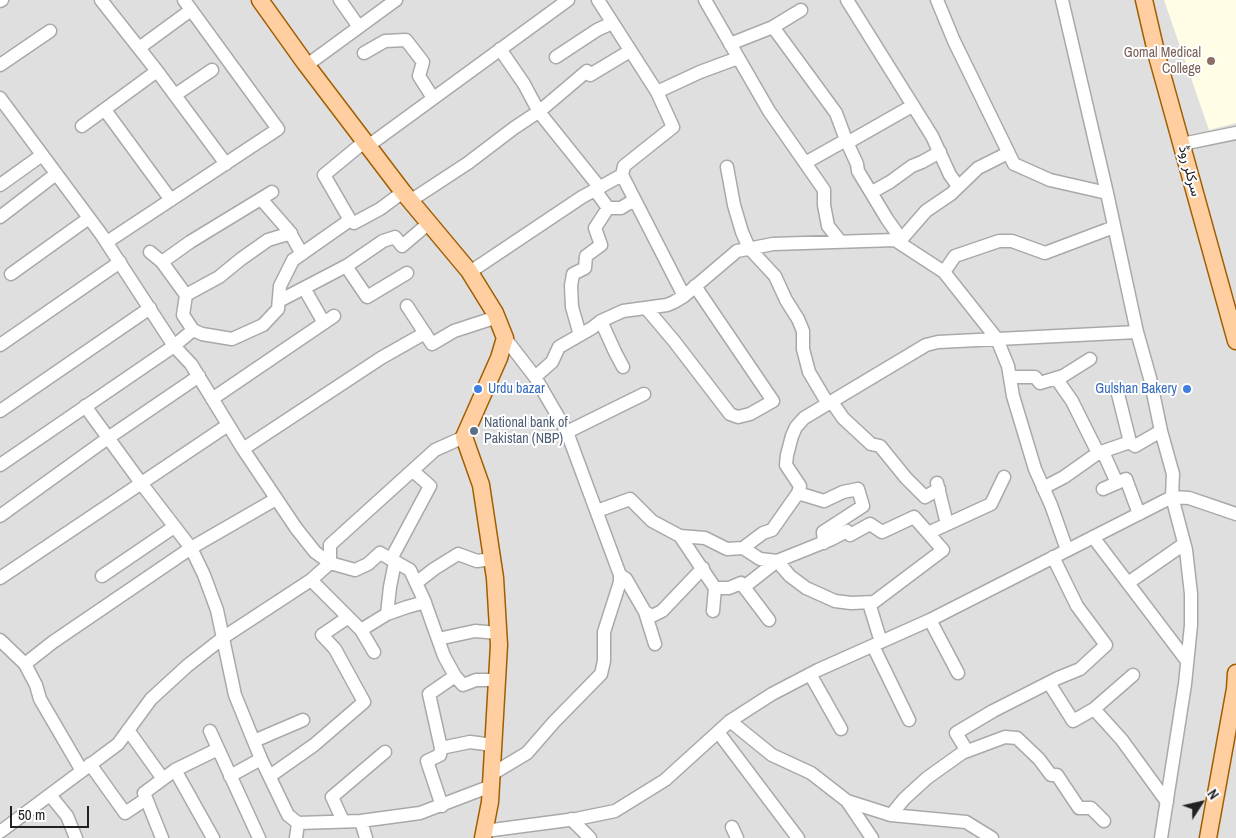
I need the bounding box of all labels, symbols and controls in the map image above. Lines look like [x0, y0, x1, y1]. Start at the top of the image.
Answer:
place label: Gomal Medical College [1124, 45, 1201, 78]
marker: Gomal Medical College [1205, 55, 1217, 67]
street label: سرکلر روڈ [1174, 144, 1204, 198]
place label: Urdu bazar [488, 381, 545, 397]
place label: Gulshan Bakery [1095, 381, 1177, 397]
marker: Urdu bazar [472, 383, 484, 395]
marker: Gulshan Bakery [1181, 383, 1193, 395]
place label: National bank of Pakistan (NBP) [484, 415, 568, 448]
marker: National bank of Pakistan (NBP) [468, 425, 480, 437]
north arrow [1176, 778, 1226, 828]
text: N [1204, 786, 1223, 803]
scale bar [12, 796, 91, 828]
text: 50 m [18, 804, 45, 825]

